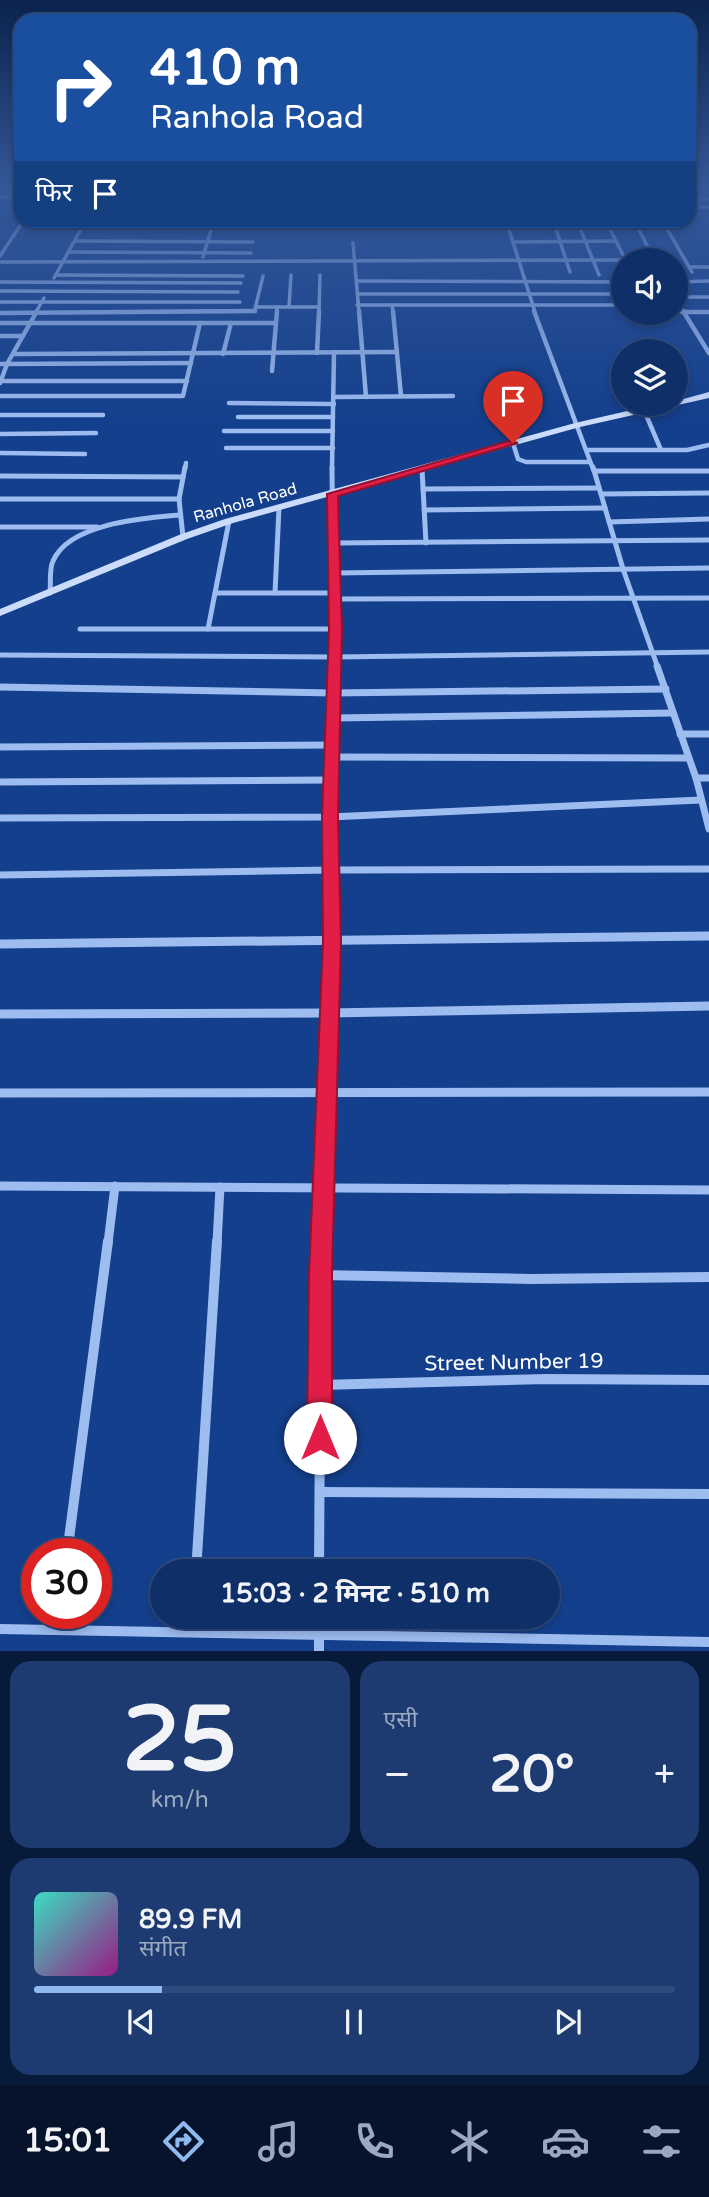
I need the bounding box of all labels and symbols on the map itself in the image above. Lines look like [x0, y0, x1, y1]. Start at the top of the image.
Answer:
pin [483, 371, 543, 443]
street label: Ranhola Road [191, 479, 299, 527]
street label: Street Number 19 [424, 1348, 604, 1377]
position arrow [283, 1401, 357, 1475]
speed limit sign: 30 [21, 1538, 112, 1629]

